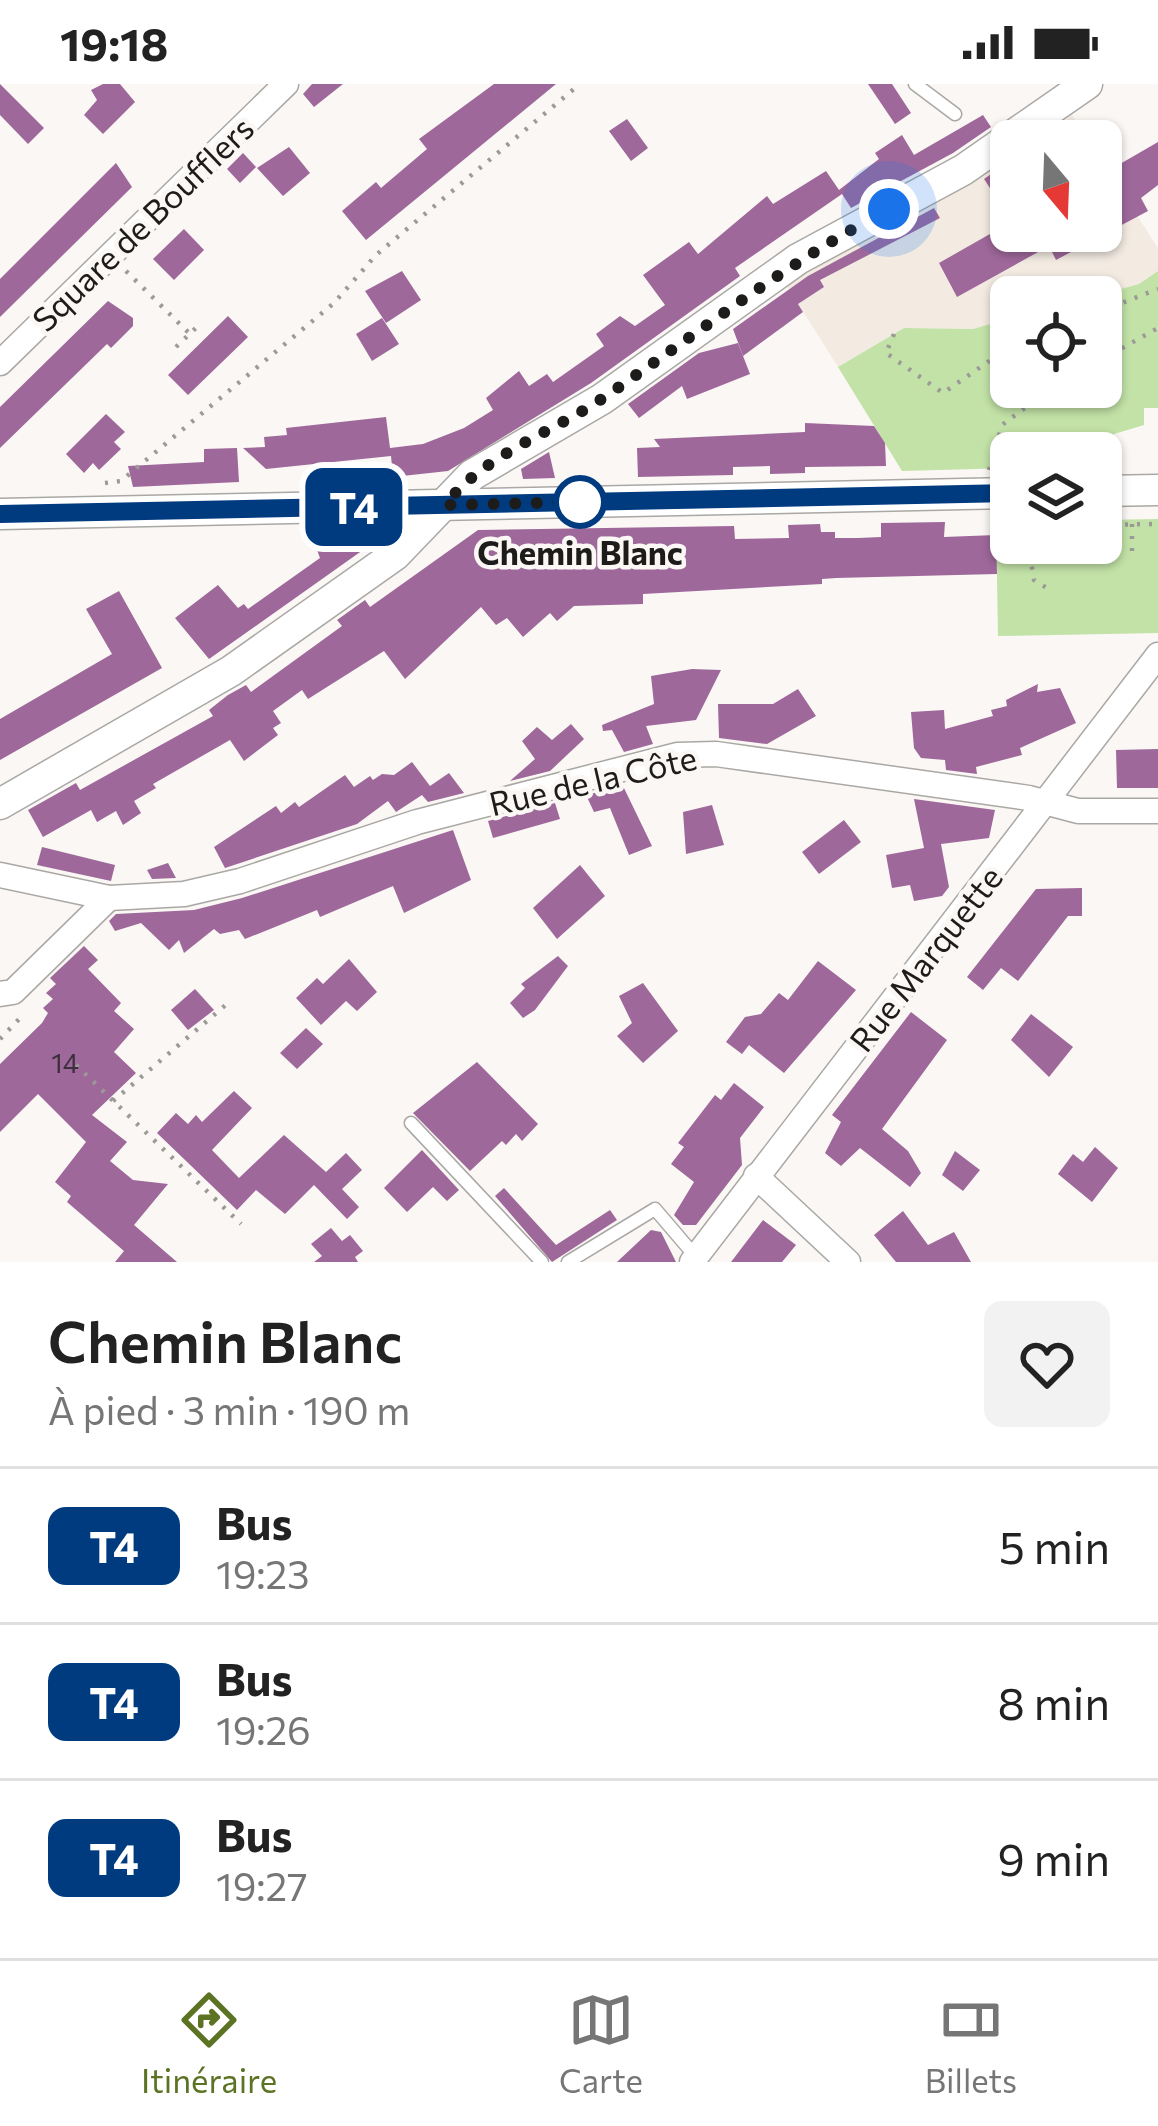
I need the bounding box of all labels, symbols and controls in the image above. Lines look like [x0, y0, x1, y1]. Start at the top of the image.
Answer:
text: 19:18 [60, 15, 168, 70]
street label: Square de Boufflers [23, 107, 261, 339]
north arrow [990, 120, 1122, 252]
map controls [990, 120, 1122, 564]
your location [859, 179, 919, 239]
button: locate [990, 276, 1122, 408]
button: layers [990, 432, 1122, 564]
line badge: T4 [300, 468, 408, 546]
marker: Chemin Blanc [555, 477, 605, 527]
text: T4 [329, 481, 379, 533]
place label: Chemin Blanc [477, 531, 683, 572]
street label: Rue de la Côte [485, 736, 700, 823]
street label: Rue Marquette [840, 857, 1010, 1059]
house number: 14 [51, 1046, 79, 1079]
button: heart [984, 1301, 1110, 1427]
text: Chemin Blanc [48, 1305, 402, 1375]
text: À pied · 3 min · 190 m [48, 1385, 410, 1433]
text: Bus [216, 1494, 292, 1549]
text: 5 min [999, 1518, 1110, 1573]
text: T4 [89, 1520, 139, 1572]
text: 19:23 [216, 1549, 309, 1597]
text: Bus [216, 1650, 292, 1705]
text: 8 min [997, 1674, 1110, 1729]
text: T4 [89, 1676, 139, 1728]
text: 19:26 [216, 1705, 311, 1753]
text: Bus [216, 1806, 292, 1861]
text: 9 min [997, 1830, 1110, 1885]
text: T4 [89, 1832, 139, 1884]
text: 19:27 [216, 1861, 308, 1909]
tab: Itinéraire [141, 1987, 277, 2100]
tab: Carte [559, 1987, 643, 2100]
tab: Billets [925, 1987, 1017, 2100]

